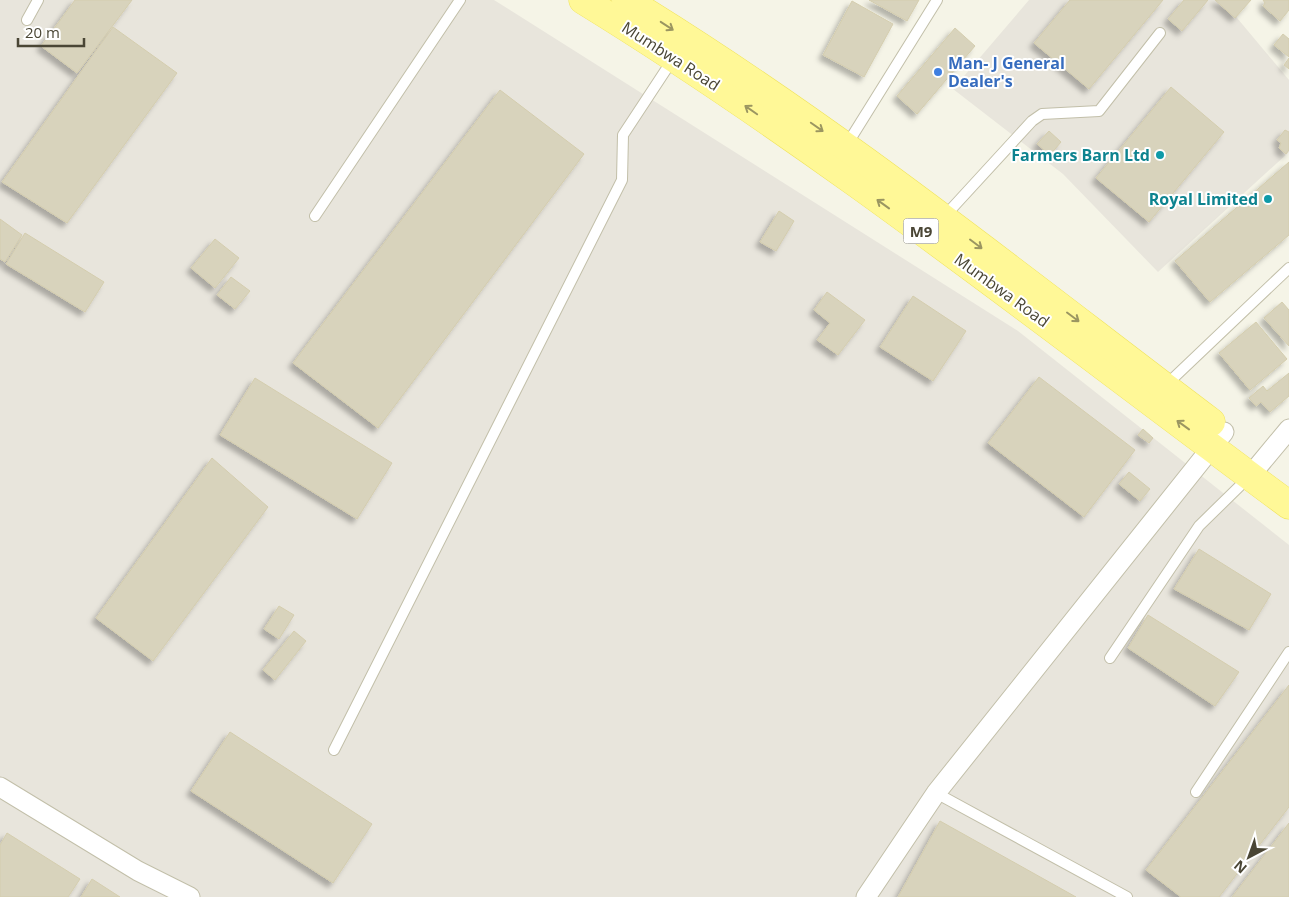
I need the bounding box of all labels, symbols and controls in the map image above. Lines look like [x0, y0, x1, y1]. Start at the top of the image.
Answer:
scale bar [18, 15, 84, 47]
street label: Mumbwa Road [618, 16, 724, 96]
text: 20 m [25, 22, 60, 42]
one-way arrow [660, 22, 674, 32]
place label: Man- J General Dealer's [948, 52, 1065, 92]
marker: Man- J General Dealer's [932, 66, 944, 78]
one-way arrow [744, 105, 758, 115]
one-way arrow [810, 122, 824, 132]
place label: Farmers Barn Ltd [1011, 144, 1150, 166]
marker: Farmers Barn Ltd [1154, 149, 1166, 161]
place label: Royal Limited [1149, 188, 1258, 210]
marker: Royal Limited [1262, 193, 1274, 205]
one-way arrow [876, 199, 890, 209]
road number: M9 [904, 218, 938, 244]
one-way arrow [969, 239, 983, 249]
street label: Mumbwa Road [950, 248, 1054, 332]
one-way arrow [1066, 312, 1080, 322]
one-way arrow [1176, 420, 1190, 430]
north arrow [1224, 832, 1274, 882]
text: N [1230, 856, 1251, 878]

